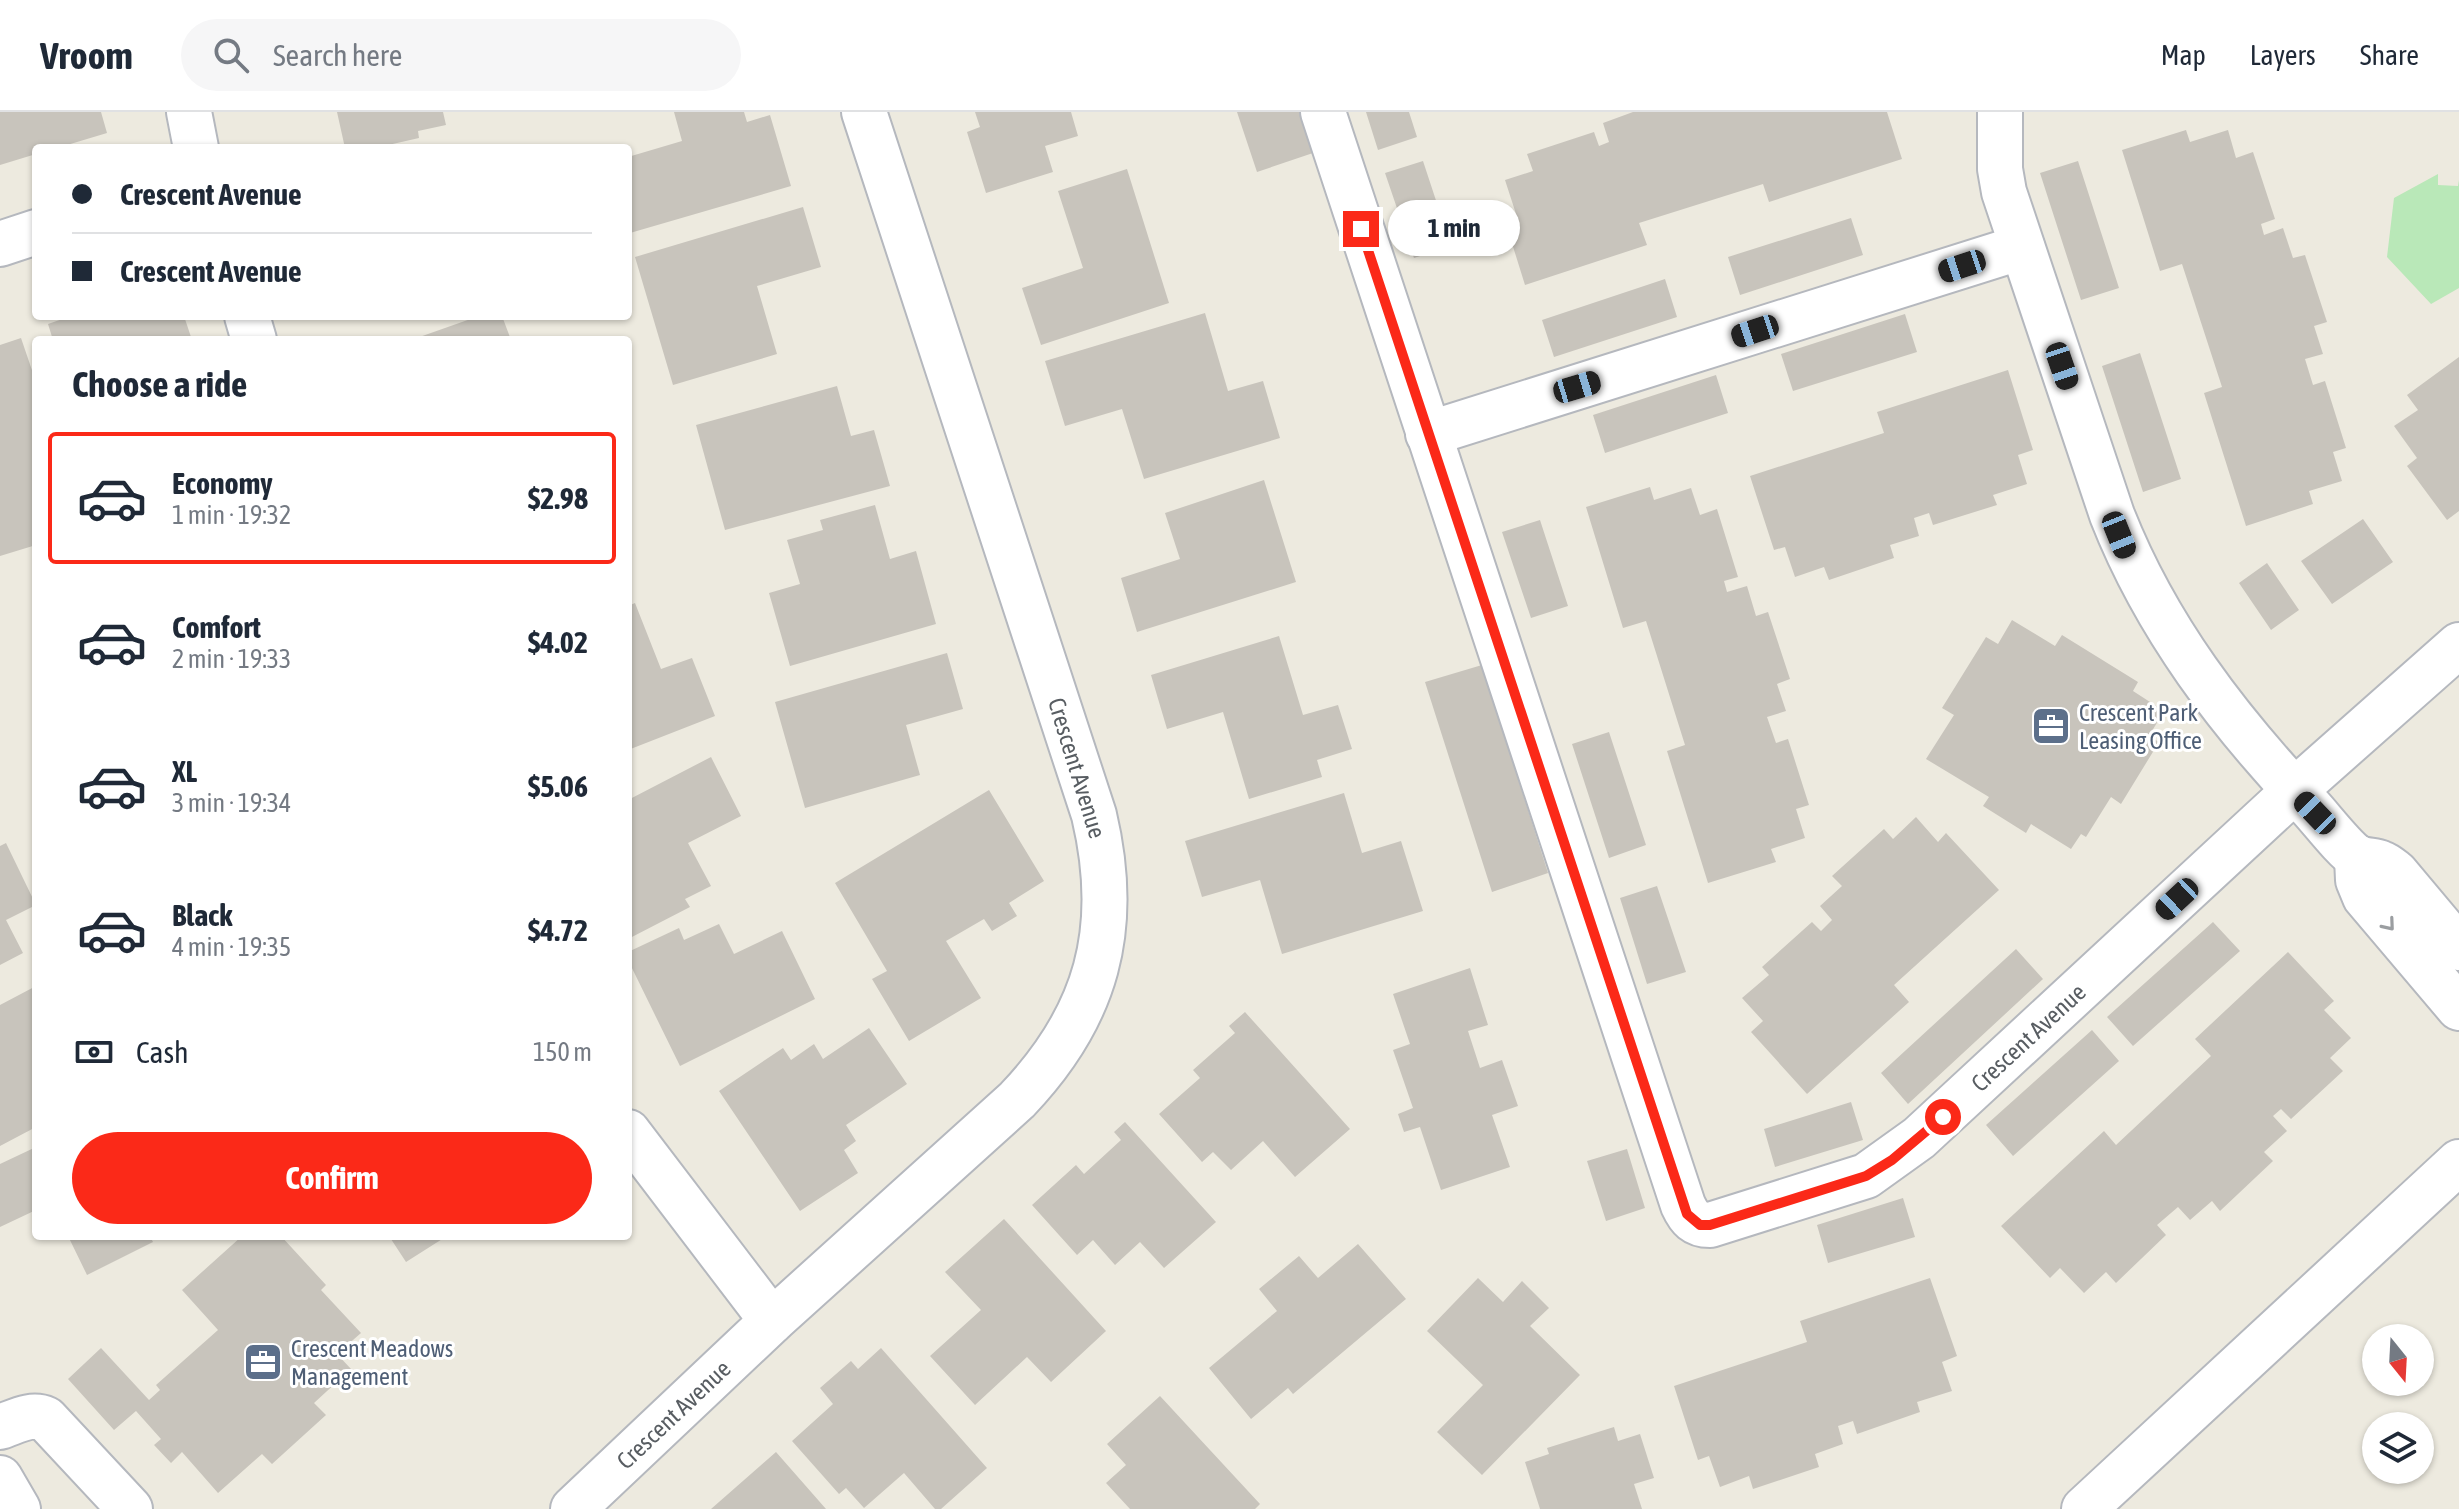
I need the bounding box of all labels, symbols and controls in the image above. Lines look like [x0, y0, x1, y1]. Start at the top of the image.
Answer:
search box [181, 19, 741, 91]
icon: search [209, 33, 253, 77]
text: Vroom [40, 34, 133, 77]
text: Search here [273, 38, 402, 72]
text: Map [2161, 39, 2206, 71]
text: Layers [2250, 39, 2316, 71]
text: Share [2360, 39, 2419, 71]
text: Crescent Avenue [120, 177, 302, 211]
callout: 1 min [1389, 201, 1521, 257]
route end [1343, 211, 1379, 247]
text: 1 min [1427, 213, 1481, 243]
car [1935, 247, 1989, 285]
text: Crescent Avenue [120, 254, 302, 288]
car [1728, 312, 1782, 350]
car [2043, 339, 2081, 393]
text: Choose a ride [72, 363, 247, 405]
car [1551, 369, 1603, 405]
icon: car [76, 462, 148, 534]
text: Economy [172, 466, 273, 500]
text: $2.98 [528, 481, 588, 515]
text: 1 min · 19:32 [172, 500, 291, 530]
car [2099, 508, 2139, 562]
icon: car [76, 606, 148, 678]
text: Comfort [172, 610, 261, 644]
text: $4.02 [528, 625, 588, 659]
text: 2 min · 19:33 [172, 644, 291, 674]
street label: Crescent Avenue [1043, 695, 1111, 841]
place label: Crescent Park Leasing Office [2079, 699, 2202, 754]
office icon: Crescent Park Leasing Office [2030, 705, 2072, 747]
icon: car [76, 750, 148, 822]
text: XL [172, 754, 197, 788]
text: $5.06 [528, 769, 588, 803]
car [2290, 787, 2340, 839]
text: 3 min · 19:34 [172, 788, 291, 818]
car [2151, 874, 2203, 924]
icon: car [76, 894, 148, 966]
text: Black [172, 898, 232, 932]
text: $4.72 [528, 913, 588, 947]
one-way arrow [2379, 916, 2394, 930]
text: 4 min · 19:35 [172, 932, 291, 962]
street label: Crescent Avenue [1965, 978, 2091, 1096]
icon: cash [72, 1030, 116, 1074]
text: Cash [136, 1035, 189, 1069]
text: 150 m [533, 1037, 592, 1067]
route start [1925, 1099, 1961, 1135]
button: Confirm [72, 1132, 592, 1224]
north arrow [2362, 1324, 2434, 1396]
map controls [2362, 1324, 2434, 1484]
place label: Crescent Meadows Management [291, 1335, 453, 1390]
office icon: Crescent Meadows Management [242, 1341, 284, 1383]
street label: Crescent Avenue [611, 1354, 735, 1474]
button: layers [2362, 1412, 2434, 1484]

